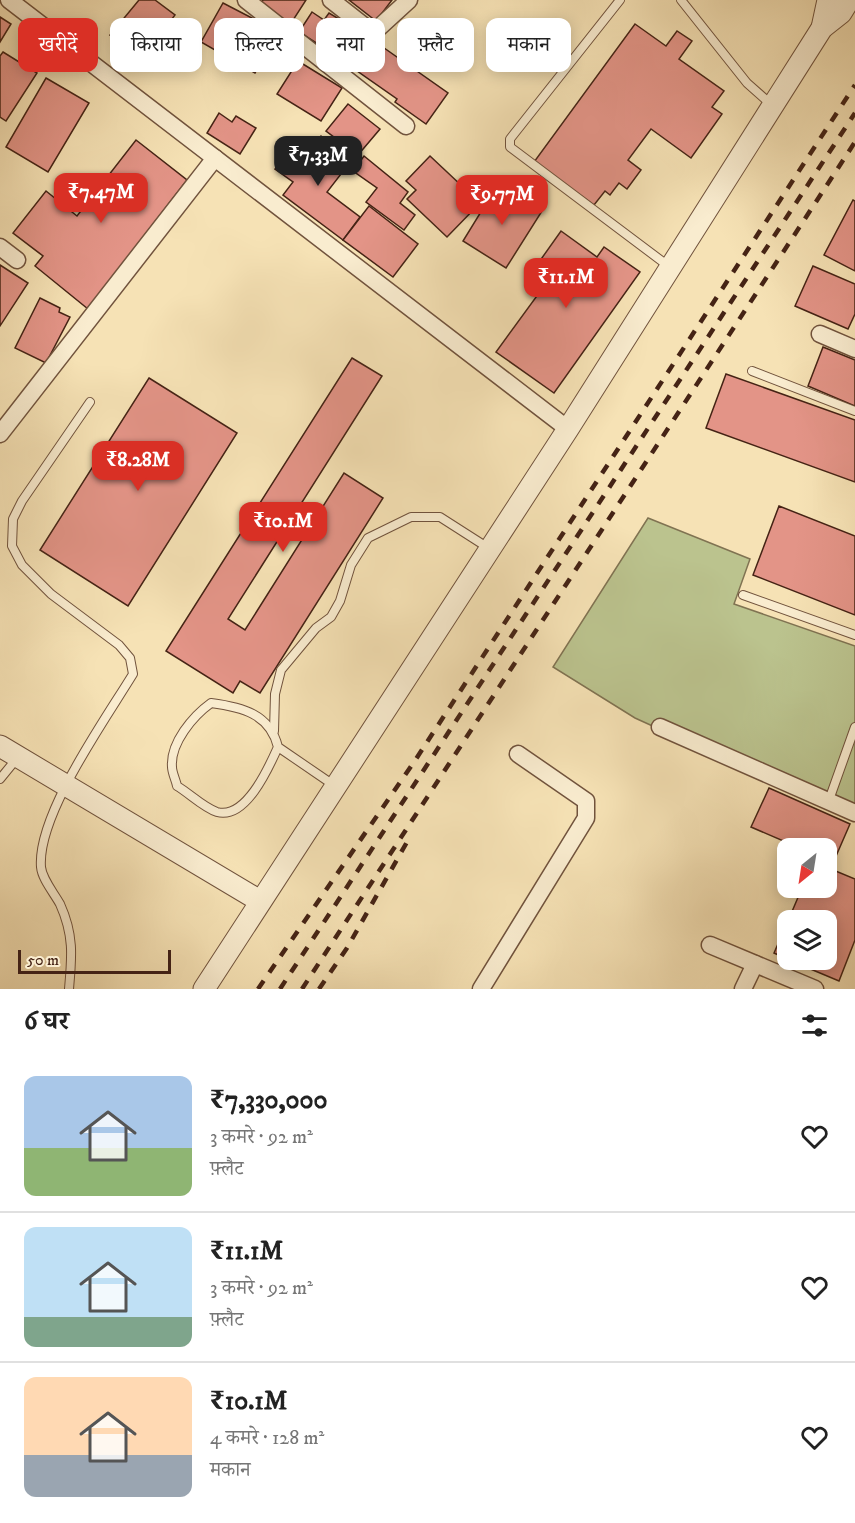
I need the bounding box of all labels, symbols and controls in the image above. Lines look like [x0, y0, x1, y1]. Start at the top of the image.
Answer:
chip: खरीदें [18, 18, 98, 72]
chip: किराया [110, 18, 202, 72]
chip: फ़िल्टर [214, 18, 304, 72]
chip: नया [316, 18, 385, 72]
chip: फ़्लैट [397, 18, 474, 72]
chip: मकान [486, 18, 571, 72]
pin: ₹7.33M [269, 136, 367, 187]
text: ₹7.33M [288, 143, 348, 168]
pin: ₹7.47M [52, 173, 150, 224]
pin: ₹9.77M [453, 175, 551, 226]
text: ₹7.47M [68, 180, 134, 205]
text: ₹9.77M [470, 182, 534, 207]
pin: ₹11.1M [517, 258, 615, 309]
text: ₹11.1M [538, 265, 594, 290]
pin: ₹8.28M [89, 441, 187, 492]
text: ₹8.28M [106, 448, 170, 473]
pin: ₹10.1M [234, 502, 332, 553]
text: ₹10.1M [253, 509, 313, 534]
north arrow [777, 838, 837, 898]
map controls [777, 838, 837, 970]
button: layers [777, 910, 837, 970]
scale bar [18, 947, 171, 974]
text: 50 m [27, 950, 59, 970]
text: 6 घर [24, 1005, 69, 1038]
icon: filters [798, 1009, 831, 1042]
text: ₹7,330,000 [210, 1084, 328, 1117]
icon: home [72, 1100, 144, 1172]
icon: heart [798, 1120, 831, 1153]
text: 3 कमरे · 92 m² [210, 1125, 313, 1150]
text: फ़्लैट [210, 1157, 243, 1182]
text: ₹11.1M [210, 1235, 283, 1268]
icon: home [72, 1251, 144, 1323]
icon: heart [798, 1271, 831, 1304]
text: 3 कमरे · 92 m² [210, 1276, 313, 1301]
text: फ़्लैट [210, 1308, 243, 1333]
text: ₹10.1M [210, 1385, 288, 1418]
icon: home [72, 1401, 144, 1473]
icon: heart [798, 1421, 831, 1454]
text: 4 कमरे · 128 m² [210, 1426, 324, 1451]
text: मकान [210, 1458, 251, 1483]

